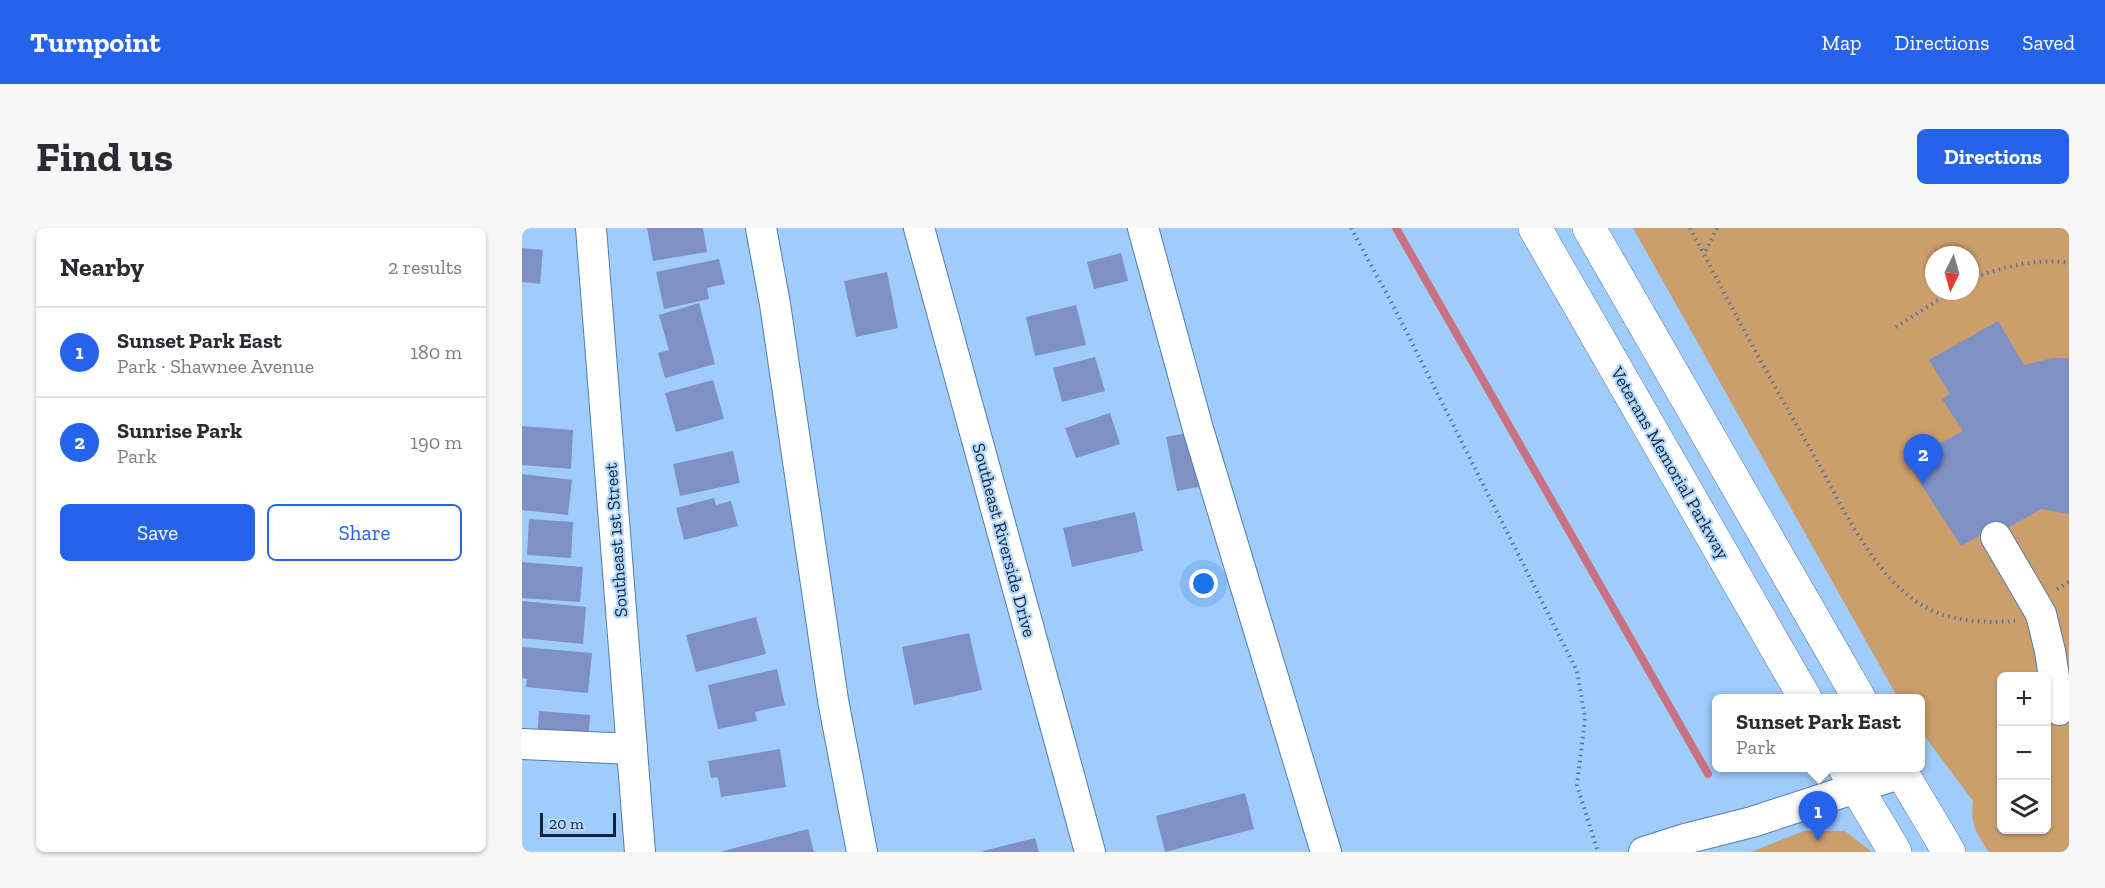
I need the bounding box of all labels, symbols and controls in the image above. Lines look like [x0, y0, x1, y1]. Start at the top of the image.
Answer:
text: Turnpoint [30, 26, 160, 59]
text: Map [1822, 30, 1862, 55]
text: Directions [1895, 30, 1989, 55]
text: Saved [2022, 30, 2075, 55]
button: Directions [1917, 129, 2069, 184]
text: Find us [36, 131, 173, 182]
north arrow [1925, 246, 1979, 300]
text: Nearby [60, 251, 144, 283]
text: 2 results [388, 255, 462, 279]
text: Sunset Park East [117, 327, 282, 354]
text: 1 [75, 340, 84, 364]
text: 180 m [410, 340, 462, 364]
text: Park · Shawnee Avenue [117, 354, 314, 378]
street label: Veterans Memorial Parkway [1605, 362, 1735, 564]
text: Sunrise Park [117, 417, 242, 444]
text: 2 [74, 430, 85, 454]
text: 190 m [410, 430, 462, 454]
pin: 2 [1904, 434, 1942, 484]
street label: Southeast Riverside Drive [967, 441, 1041, 639]
text: Park [117, 444, 157, 468]
street label: Southeast 1st Street [600, 462, 632, 618]
button: Save [60, 504, 255, 561]
button: Share [267, 504, 462, 561]
your location [1189, 569, 1218, 598]
map controls [1997, 672, 2051, 834]
button: + [1997, 672, 2051, 726]
popup [1712, 694, 1925, 772]
text: Sunset Park East [1736, 708, 1901, 735]
button: − [1997, 726, 2051, 780]
text: Park [1736, 735, 1776, 759]
button: layers [1997, 780, 2051, 834]
pin: 1 [1798, 792, 1838, 841]
scale bar [540, 810, 616, 838]
text: 20 m [549, 814, 584, 833]

